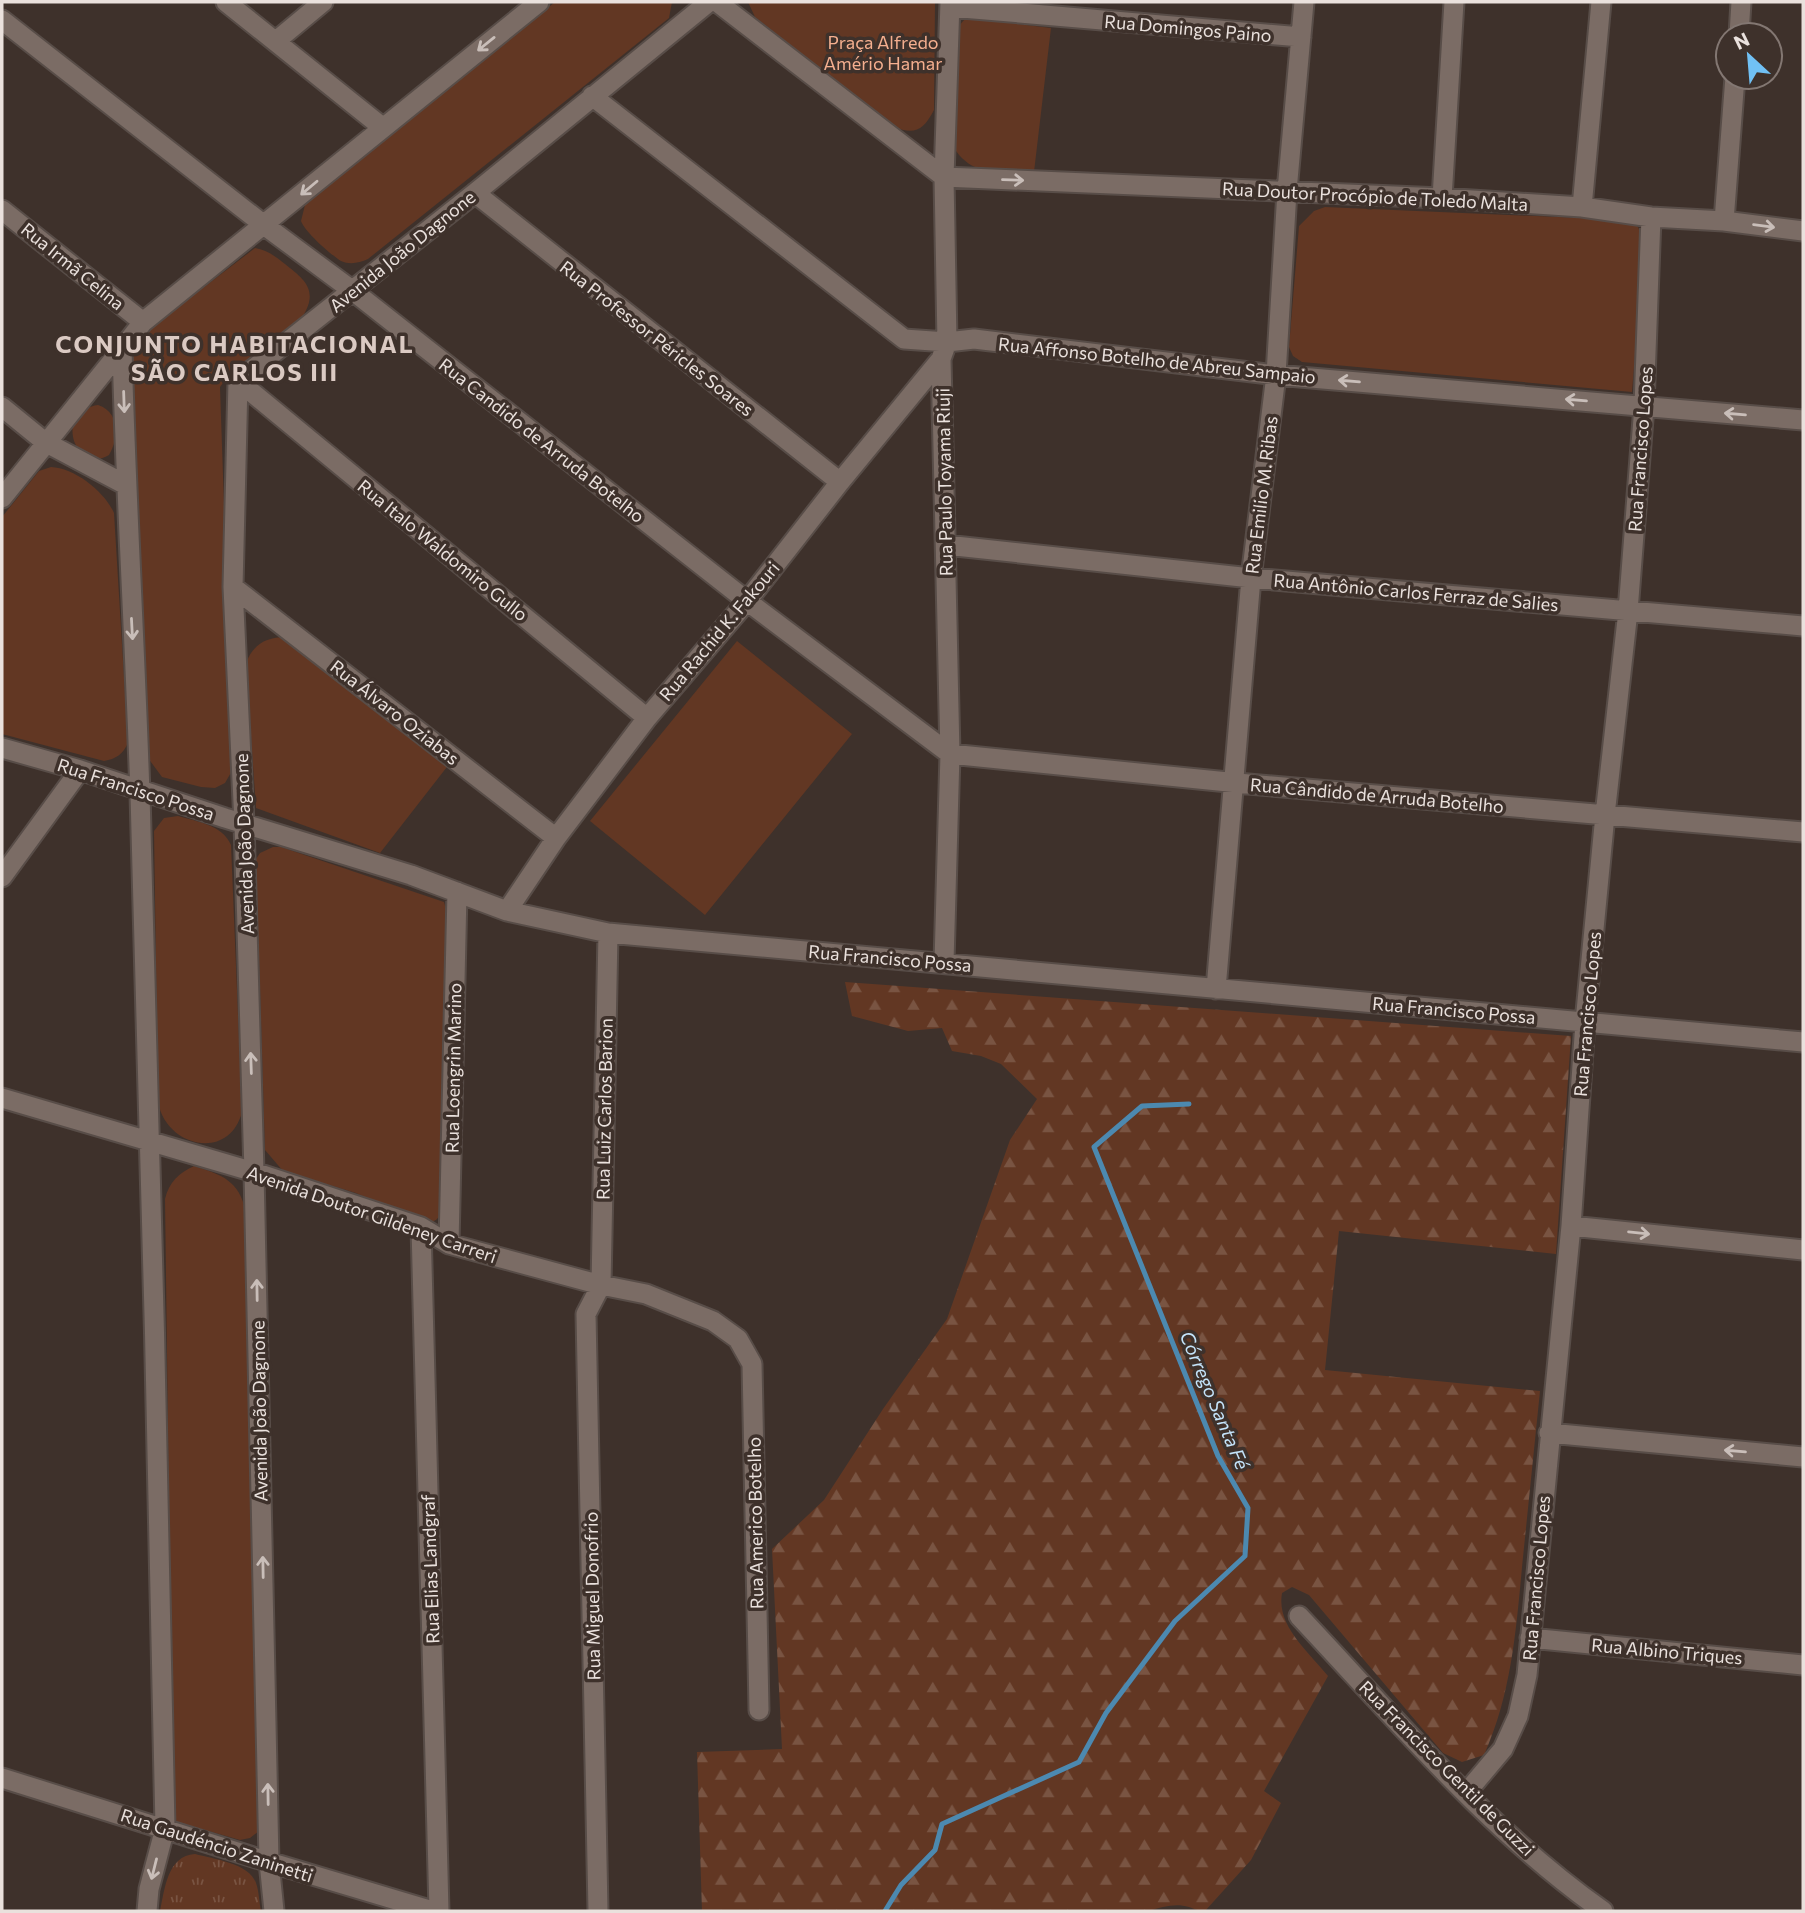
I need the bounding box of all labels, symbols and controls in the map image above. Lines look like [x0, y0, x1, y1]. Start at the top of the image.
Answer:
street label: Rua Domingos Paino [1103, 10, 1273, 46]
north arrow [1714, 21, 1784, 91]
text: N [1730, 27, 1753, 54]
park label: Praça Alfredo Amério Hamar [824, 31, 942, 74]
one-way arrow [477, 37, 496, 52]
one-way arrow [1001, 174, 1024, 187]
street label: Rua Doutor Procópio de Toledo Malta [1221, 177, 1529, 215]
one-way arrow [301, 180, 319, 195]
street label: Avenida João Dagnone [325, 185, 479, 317]
street label: Rua Irmã Celina [17, 218, 129, 314]
one-way arrow [1752, 220, 1774, 233]
street label: Rua Professor Péricles Soares [556, 256, 758, 420]
district label: CONJUNTO HABITACIONAL SÃO CARLOS III [55, 329, 415, 386]
street label: Rua Affonso Botelho de Abreu Sampaio [997, 332, 1317, 388]
street label: Rua Candido de Arruda Botelho [435, 353, 649, 527]
street label: Rua Francisco Lopes [1623, 365, 1657, 533]
one-way arrow [1338, 374, 1361, 387]
street label: Rua Paulo Toyama Riuji [931, 388, 957, 576]
one-way arrow [117, 390, 130, 413]
one-way arrow [1565, 393, 1587, 406]
one-way arrow [1724, 407, 1747, 420]
street label: Rua Emilio M. Ribas [1240, 415, 1282, 575]
street label: Rua Italo Waldomiro Gullo [353, 475, 533, 625]
street label: Rua Rachid K. Fakouri [654, 557, 784, 705]
street label: Rua Antônio Carlos Ferraz de Salies [1273, 569, 1559, 615]
one-way arrow [126, 618, 139, 641]
street label: Rua Álvaro Oziabas [326, 655, 464, 769]
street label: Rua Francisco Possa [55, 753, 217, 825]
street label: Avenida João Dagnone [230, 753, 258, 935]
street label: Rua Cândido de Arruda Botelho [1249, 773, 1505, 817]
street label: Rua Francisco Lopes [1569, 930, 1605, 1098]
street label: Rua Francisco Possa [807, 940, 973, 976]
street label: Rua Loengrin Marino [441, 983, 465, 1153]
street label: Rua Francisco Possa [1371, 992, 1537, 1028]
street label: Rua Luiz Carlos Barion [591, 1018, 617, 1200]
one-way arrow [244, 1052, 258, 1075]
street label: Avenida Doutor Gildeney Carreri [244, 1161, 500, 1267]
one-way arrow [1627, 1227, 1649, 1240]
one-way arrow [250, 1279, 264, 1302]
street label: Avenida João Dagnone [246, 1320, 272, 1502]
water label: Córrego Santa Fé [1175, 1327, 1255, 1474]
street label: Rua Americo Botelho [743, 1437, 767, 1609]
one-way arrow [1725, 1444, 1747, 1457]
street label: Rua Elias Landgraf [416, 1493, 444, 1644]
street label: Rua Francisco Lopes [1518, 1494, 1554, 1662]
street label: Rua Miguel Donofrio [580, 1511, 604, 1681]
one-way arrow [256, 1556, 270, 1579]
street label: Rua Albino Triques [1590, 1633, 1744, 1669]
street label: Rua Francisco Gentil de Guzzi [1355, 1676, 1539, 1860]
one-way arrow [261, 1783, 275, 1806]
street label: Rua Gaudéncio Zaninetti [118, 1803, 316, 1887]
one-way arrow [147, 1857, 160, 1880]

